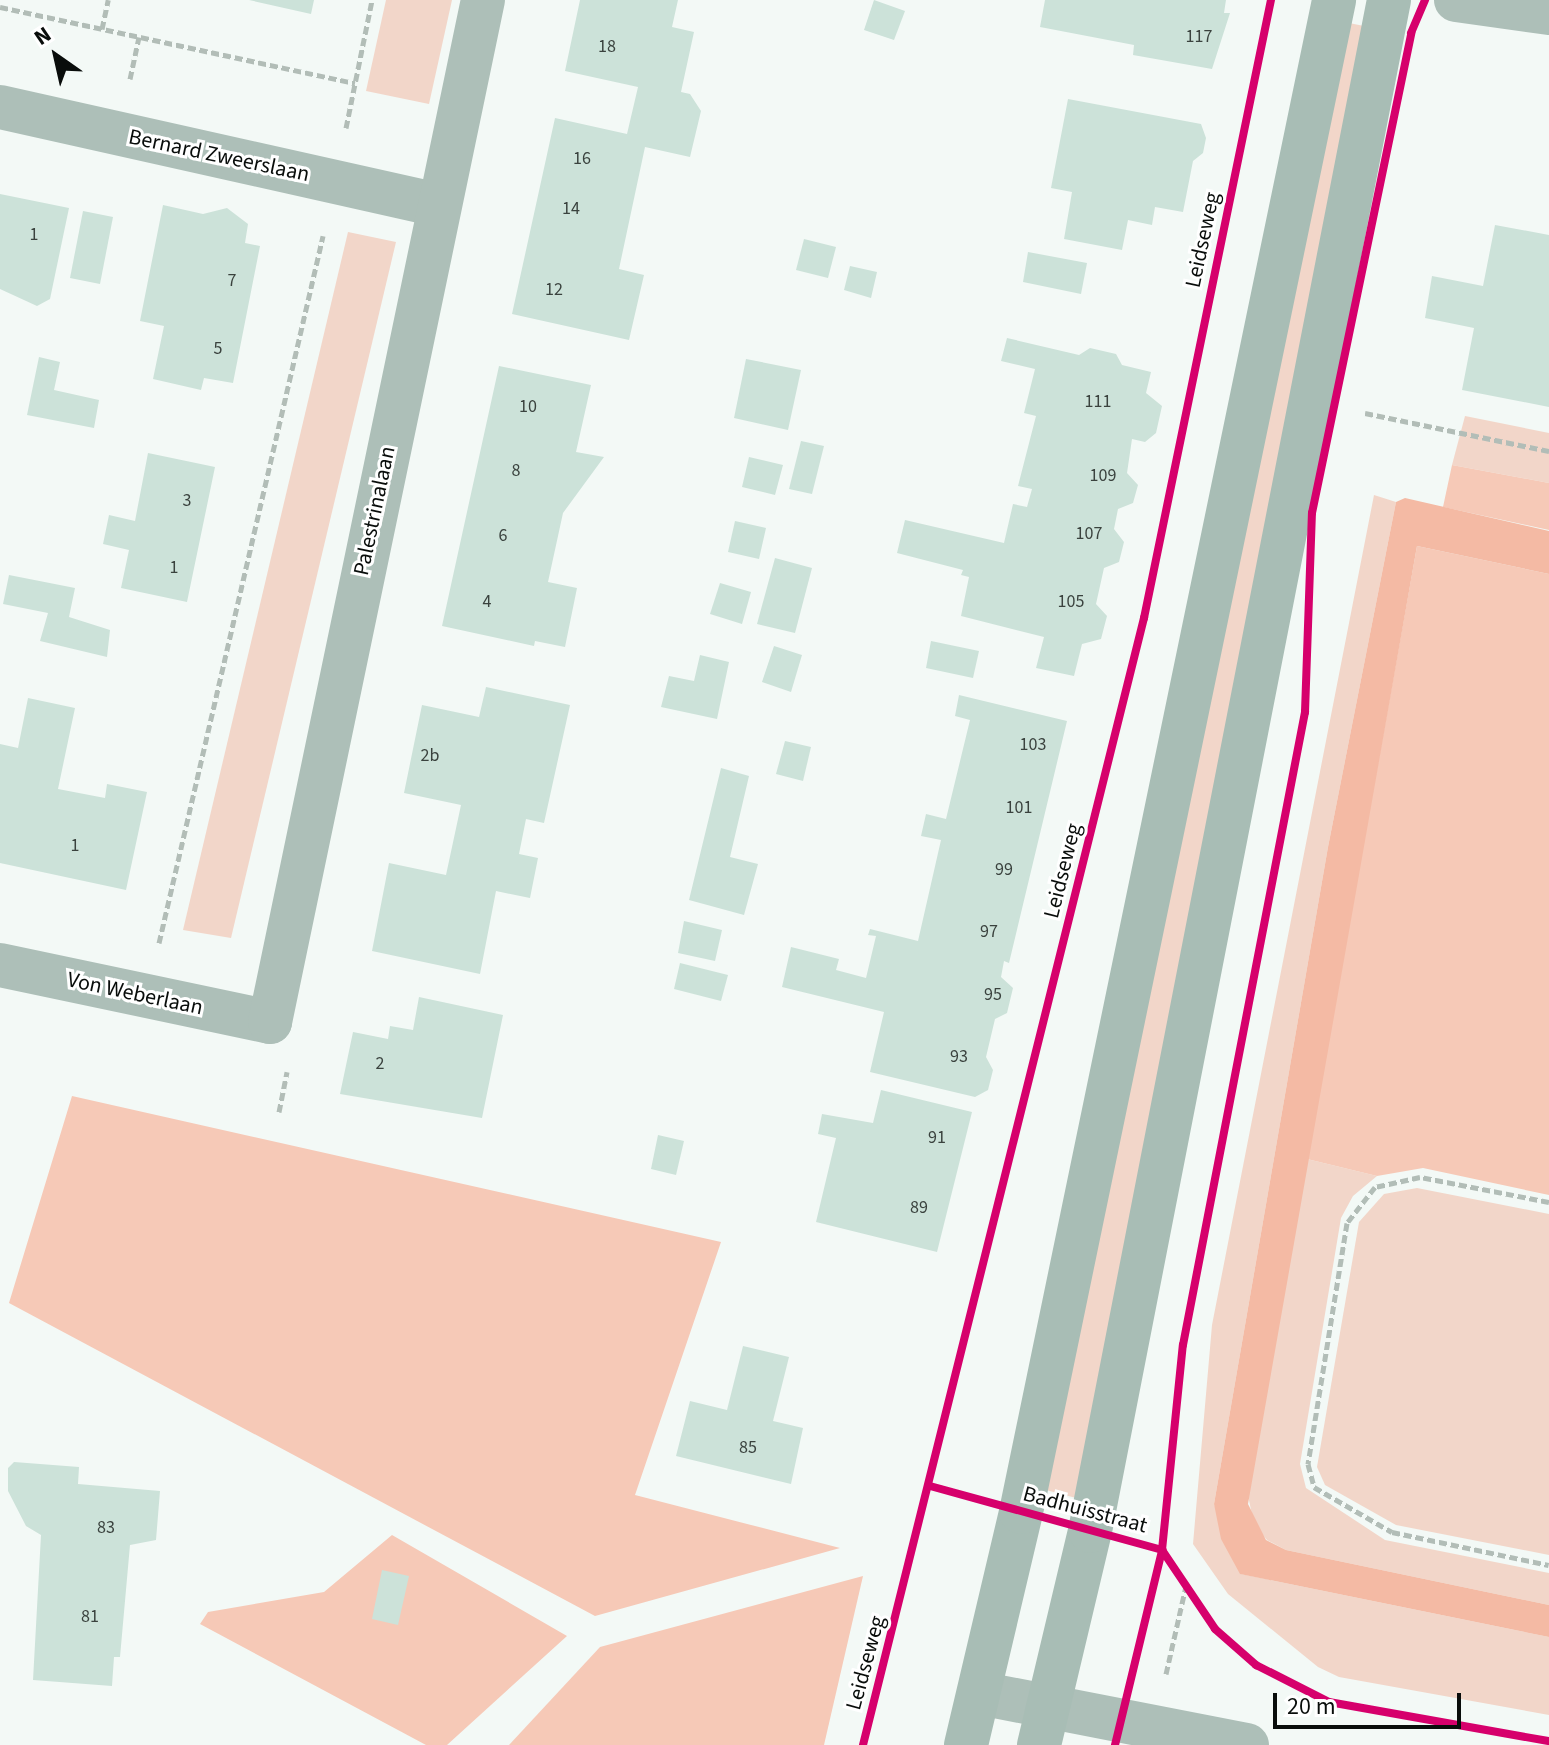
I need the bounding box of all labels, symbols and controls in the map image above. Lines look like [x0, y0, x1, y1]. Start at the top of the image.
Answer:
north arrow [16, 16, 96, 96]
text: N [28, 19, 58, 53]
house number: 117 [1186, 26, 1212, 48]
house number: 18 [598, 36, 616, 58]
street label: Bernard Zweerslaan [126, 124, 312, 188]
house number: 16 [573, 148, 591, 170]
street label: Leidseweg [1180, 190, 1226, 290]
house number: 14 [562, 198, 580, 220]
house number: 1 [30, 224, 38, 246]
house number: 7 [228, 270, 236, 292]
house number: 12 [545, 279, 563, 301]
house number: 5 [214, 338, 222, 360]
house number: 111 [1085, 391, 1111, 413]
house number: 10 [519, 396, 537, 418]
street label: Palestrinalaan [348, 444, 402, 578]
house number: 8 [512, 460, 520, 482]
house number: 109 [1090, 465, 1116, 487]
house number: 3 [183, 490, 191, 512]
house number: 107 [1076, 523, 1102, 545]
house number: 6 [499, 525, 507, 547]
house number: 1 [170, 557, 178, 579]
house number: 4 [483, 591, 491, 613]
house number: 105 [1058, 591, 1084, 613]
house number: 103 [1020, 734, 1046, 756]
house number: 2b [421, 745, 439, 767]
house number: 101 [1006, 797, 1032, 819]
street label: Leidseweg [1038, 821, 1088, 921]
house number: 1 [71, 835, 79, 857]
house number: 99 [995, 859, 1013, 881]
house number: 97 [980, 921, 998, 943]
street label: Von Weberlaan [65, 967, 205, 1021]
house number: 95 [984, 984, 1002, 1006]
house number: 93 [950, 1046, 968, 1068]
house number: 2 [376, 1053, 384, 1075]
house number: 91 [928, 1127, 946, 1149]
house number: 89 [910, 1197, 928, 1219]
house number: 85 [739, 1437, 757, 1459]
street label: Badhuisstraat [1020, 1481, 1150, 1539]
house number: 83 [97, 1517, 115, 1539]
house number: 81 [81, 1606, 99, 1628]
street label: Leidseweg [841, 1613, 891, 1713]
scale bar [1277, 1677, 1465, 1727]
text: 20 m [1287, 1689, 1336, 1724]

